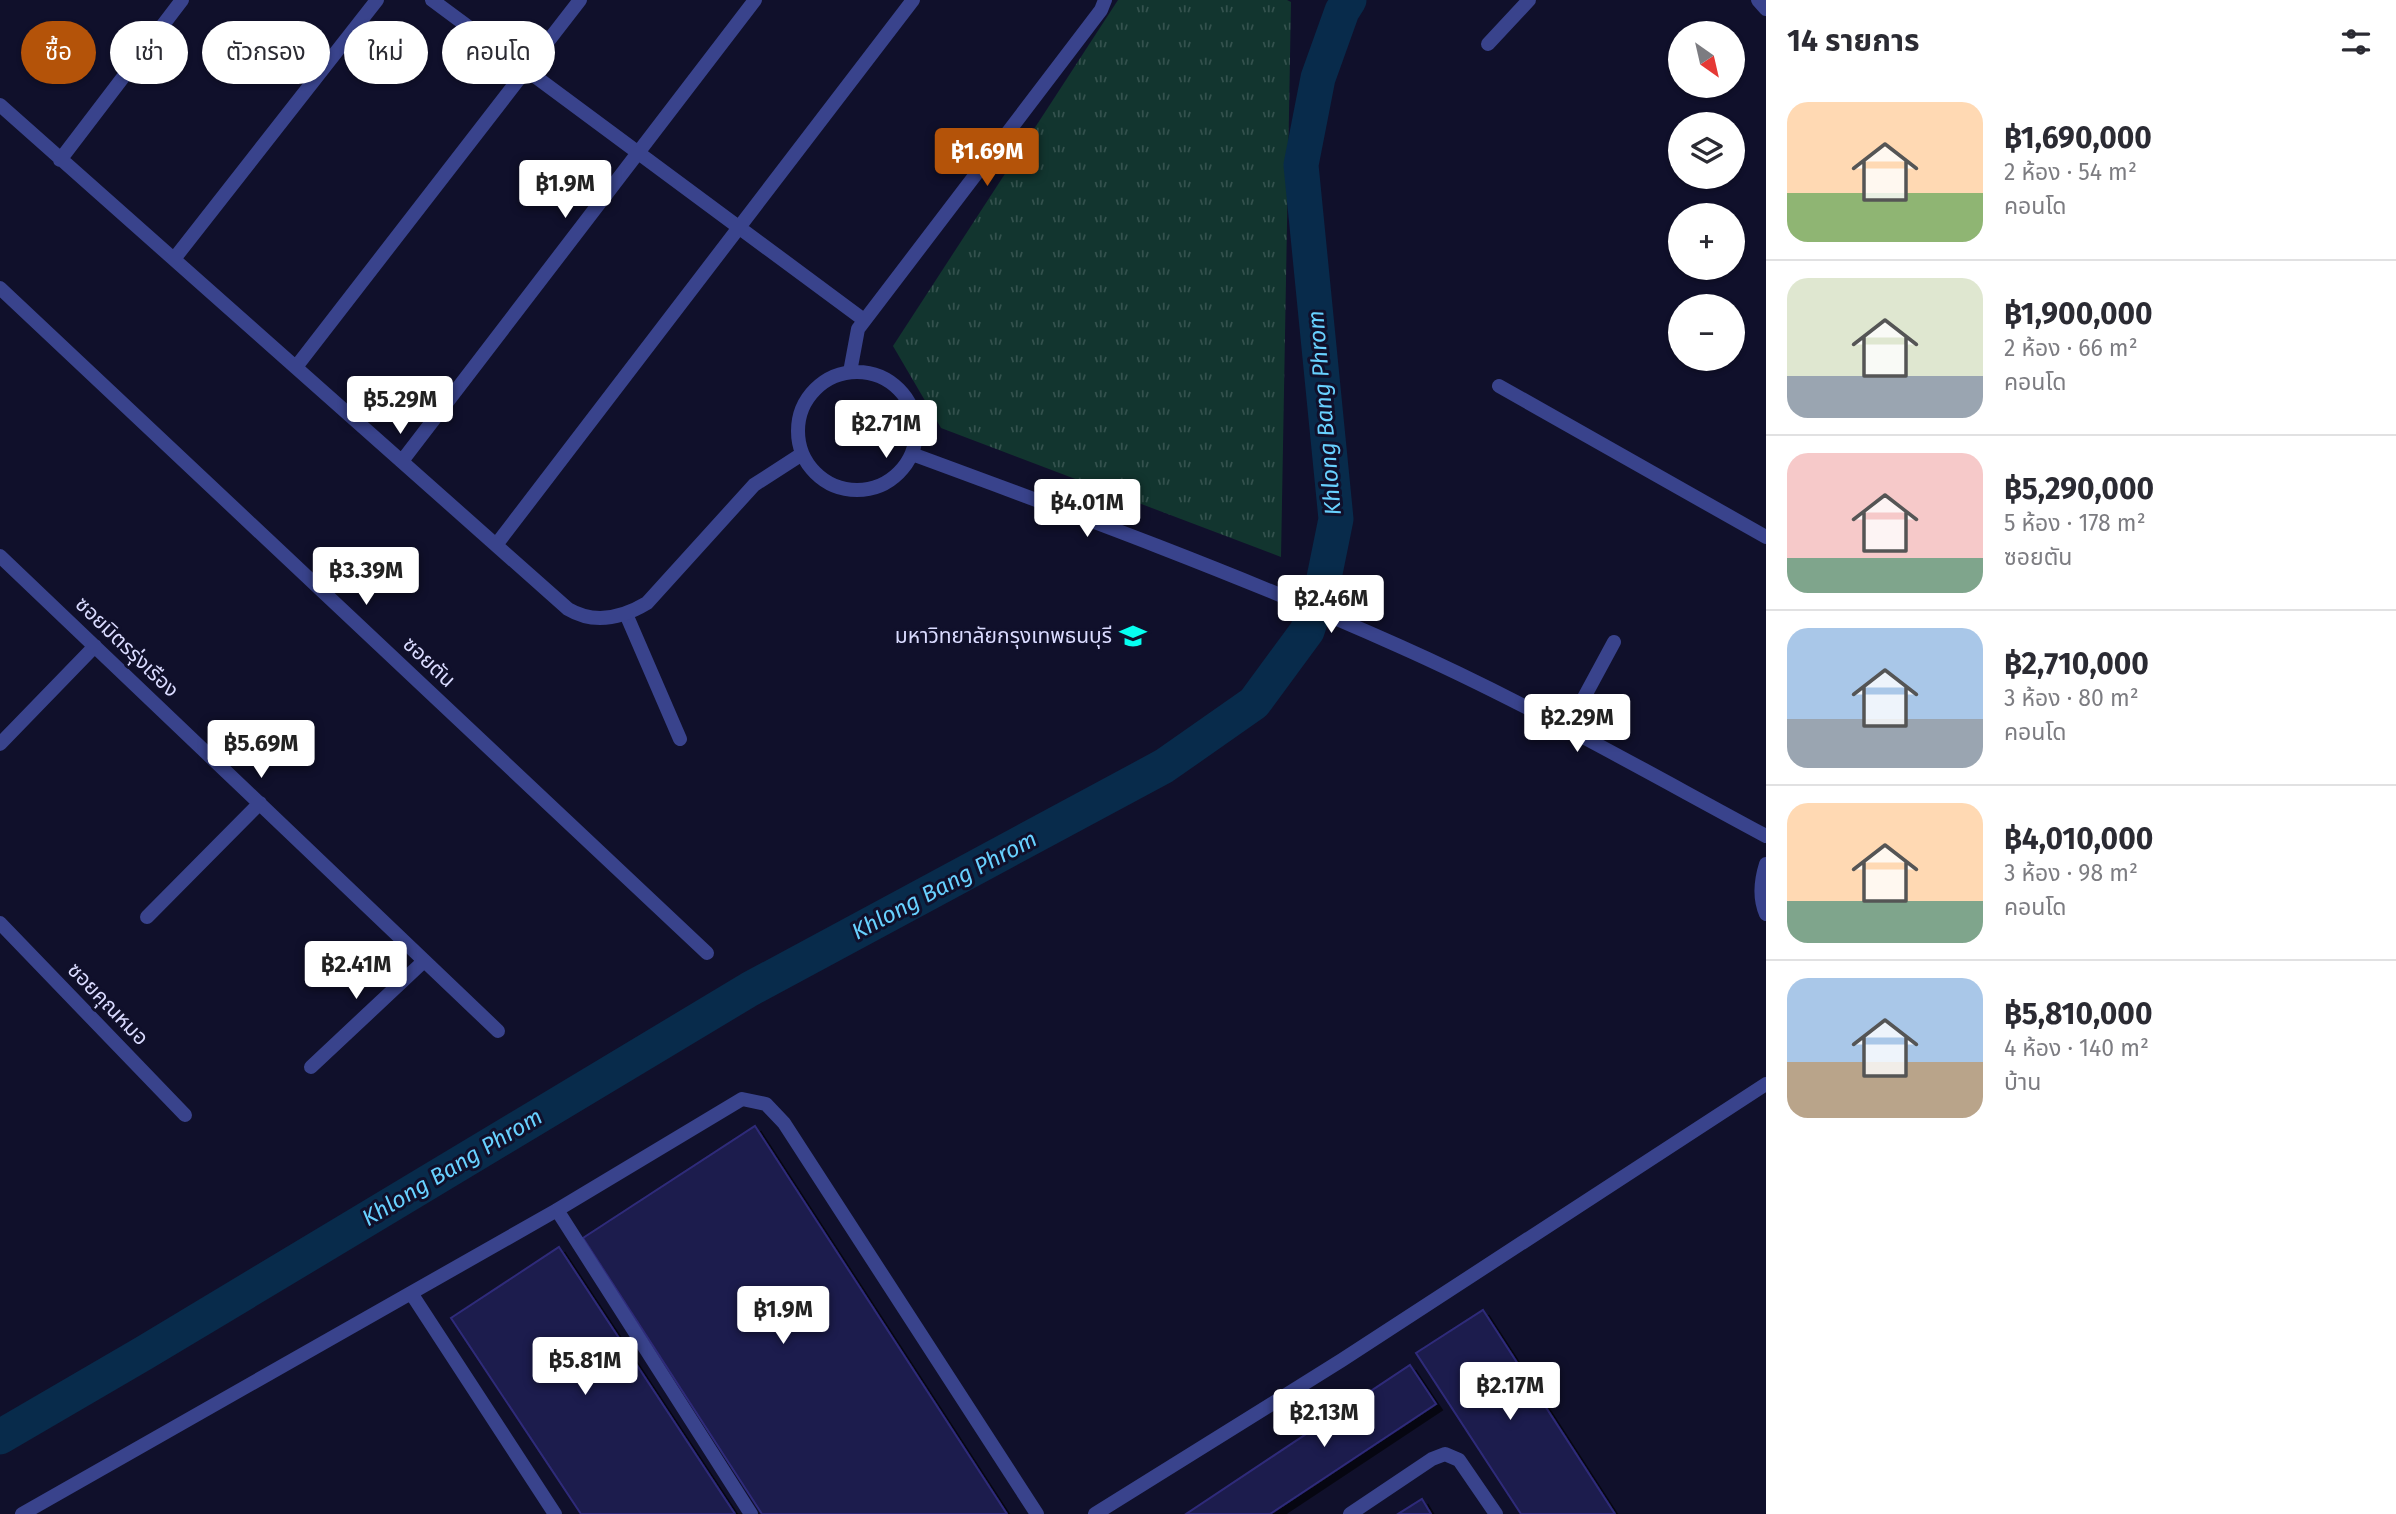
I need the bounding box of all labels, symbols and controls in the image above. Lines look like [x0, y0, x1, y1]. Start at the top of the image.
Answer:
chip: ซื้อ [21, 21, 96, 84]
chip: เช่า [110, 21, 188, 84]
chip: ตัวกรอง [202, 21, 330, 84]
chip: ใหม่ [344, 21, 428, 84]
chip: คอนโด [442, 21, 555, 84]
north arrow [1668, 21, 1745, 98]
map controls [1668, 21, 1745, 371]
text: 14 รายการ [1787, 23, 1920, 59]
icon: filters [2337, 23, 2375, 61]
button: layers [1668, 112, 1745, 189]
text: ฿1,690,000 [2004, 120, 2152, 156]
pin: ฿1.69M [930, 128, 1044, 188]
icon: home [1843, 130, 1927, 214]
text: ฿1.69M [951, 137, 1023, 165]
text: 2 ห้อง · 54 m² [2004, 158, 2137, 186]
pin: ฿1.9M [516, 160, 614, 220]
text: ฿1.9M [535, 169, 595, 197]
text: คอนโด [2004, 192, 2066, 220]
button: + [1668, 203, 1745, 280]
button: − [1668, 294, 1745, 371]
text: ฿1,900,000 [2004, 296, 2153, 332]
icon: home [1843, 306, 1927, 390]
water label: Khlong Bang Phrom [1301, 309, 1347, 517]
text: 2 ห้อง · 66 m² [2004, 334, 2138, 362]
text: คอนโด [2004, 368, 2066, 396]
pin: ฿5.29M [343, 376, 457, 436]
text: ฿5.29M [363, 385, 437, 413]
pin: ฿2.71M [829, 400, 943, 460]
text: ฿2.71M [851, 409, 921, 437]
text: ฿5,290,000 [2004, 471, 2154, 507]
pin: ฿4.01M [1030, 480, 1144, 539]
icon: home [1843, 481, 1927, 565]
text: ฿4.01M [1050, 488, 1124, 516]
text: 5 ห้อง · 178 m² [2004, 509, 2146, 537]
text: ซอยตัน [2004, 543, 2072, 571]
pin: ฿3.39M [309, 548, 423, 607]
text: ฿3.39M [329, 556, 403, 584]
pin: ฿2.46M [1274, 576, 1388, 635]
text: ฿2.46M [1294, 584, 1368, 612]
street label: ซอยมิตรรุ่งเรือง [70, 591, 184, 703]
school or university icon: มหาวิทยาลัยกรุงเทพธนบุรี [1118, 621, 1148, 651]
place label: มหาวิทยาลัยกรุงเทพธนบุรี [895, 623, 1112, 649]
street label: ซอยตัน [397, 631, 461, 693]
text: ฿2,710,000 [2004, 646, 2149, 682]
icon: home [1843, 656, 1927, 740]
text: 3 ห้อง · 80 m² [2004, 684, 2139, 712]
pin: ฿2.29M [1520, 694, 1634, 754]
text: ฿2.29M [1540, 703, 1614, 731]
text: คอนโด [2004, 718, 2066, 746]
pin: ฿5.69M [204, 720, 318, 780]
text: ฿5.69M [224, 729, 298, 757]
text: ฿4,010,000 [2004, 821, 2153, 857]
water label: Khlong Bang Phrom [847, 824, 1041, 946]
icon: home [1843, 831, 1927, 915]
text: 3 ห้อง · 98 m² [2004, 859, 2138, 887]
text: คอนโด [2004, 893, 2066, 921]
pin: ฿2.41M [299, 942, 413, 1001]
text: ฿2.41M [321, 950, 391, 978]
street label: ซอยคุณหมอ [62, 957, 154, 1051]
text: ฿5,810,000 [2004, 996, 2152, 1032]
icon: home [1843, 1006, 1927, 1090]
text: 4 ห้อง · 140 m² [2004, 1034, 2149, 1062]
text: บ้าน [2004, 1068, 2041, 1096]
water label: Khlong Bang Phrom [357, 1102, 547, 1232]
pin: ฿1.9M [734, 1286, 832, 1346]
text: ฿1.9M [753, 1295, 813, 1323]
pin: ฿5.81M [528, 1338, 642, 1397]
text: ฿5.81M [549, 1346, 621, 1374]
pin: ฿2.17M [1453, 1362, 1567, 1422]
text: ฿2.17M [1476, 1371, 1544, 1399]
pin: ฿2.13M [1267, 1390, 1381, 1449]
text: ฿2.13M [1289, 1398, 1359, 1426]

